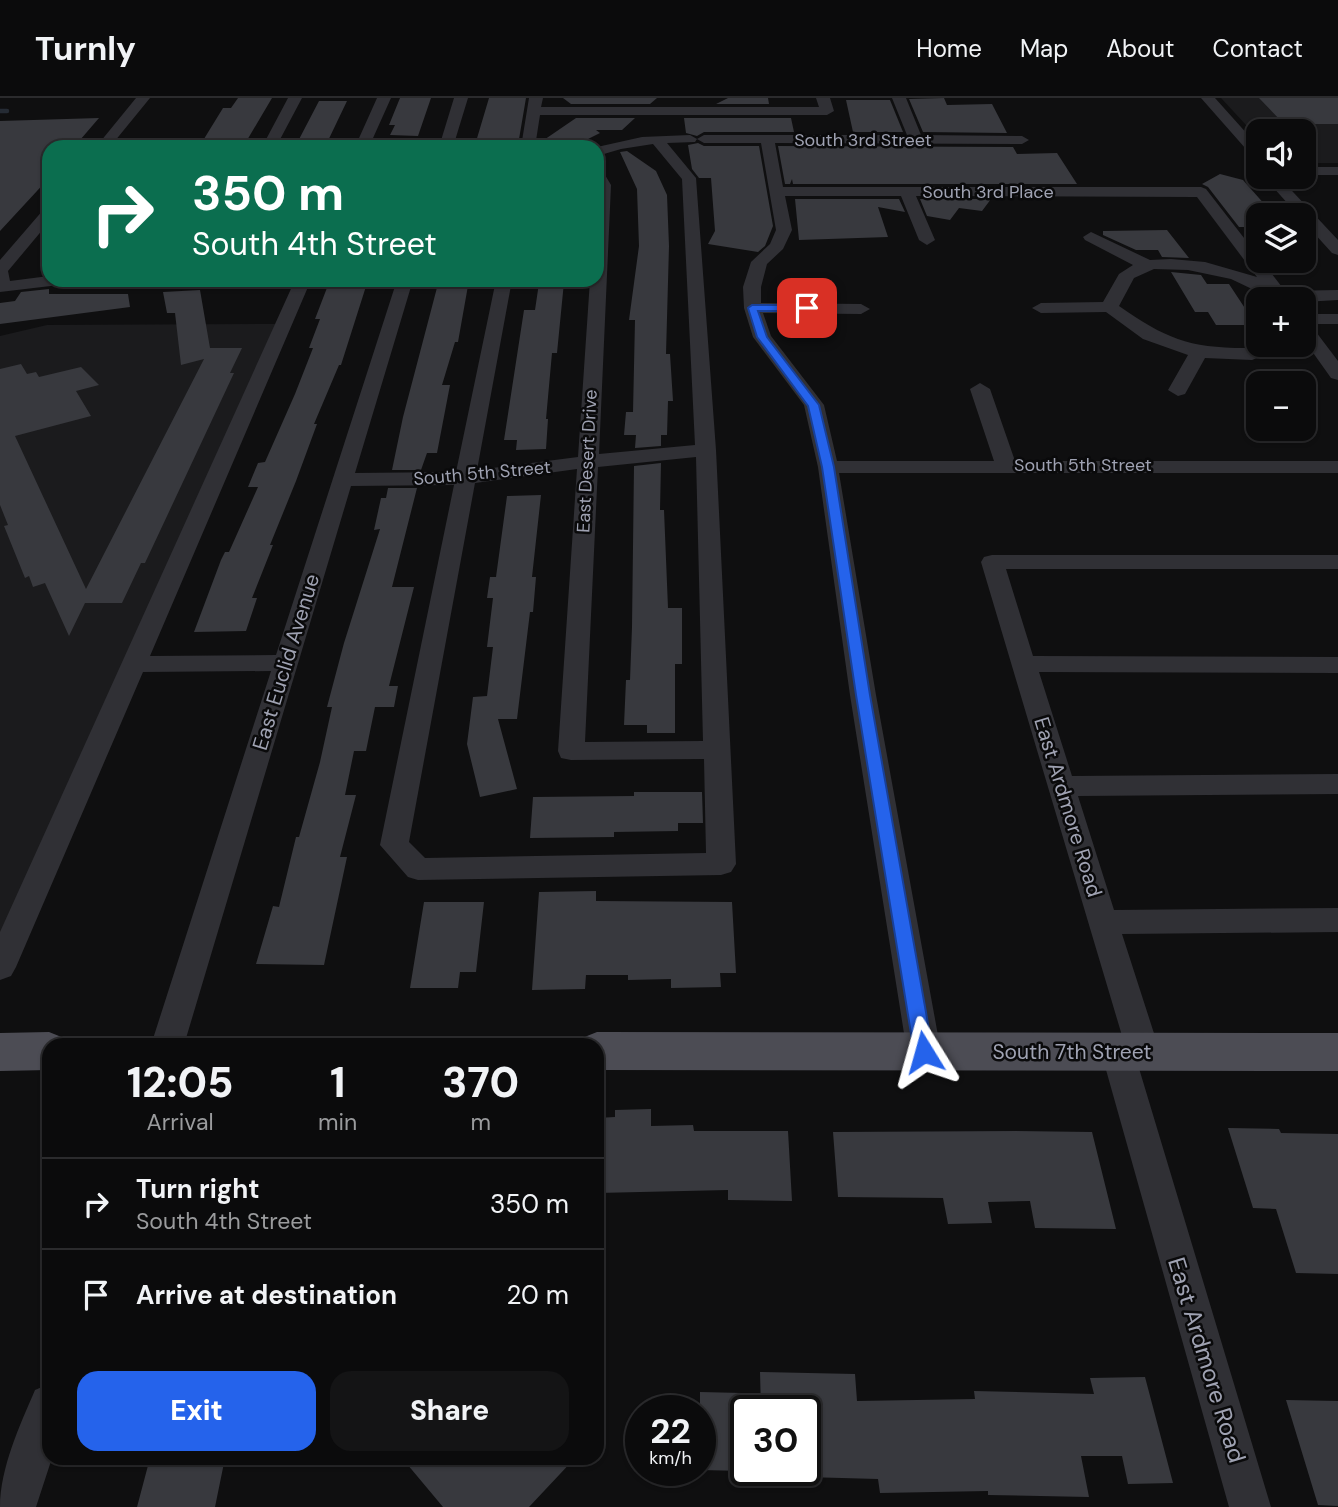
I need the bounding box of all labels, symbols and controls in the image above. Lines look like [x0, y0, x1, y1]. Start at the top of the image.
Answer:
text: Turnly [35, 27, 136, 70]
text: Home [916, 33, 982, 64]
text: Map [1020, 33, 1068, 64]
text: About [1106, 33, 1175, 64]
text: Contact [1213, 33, 1303, 64]
map controls [1246, 119, 1316, 441]
button: sound [1246, 119, 1316, 189]
street label: South 3rd Street [794, 128, 932, 152]
text: 350 m [192, 161, 344, 225]
icon: right [77, 168, 168, 259]
street label: South 3rd Place [922, 180, 1054, 204]
button: layers [1246, 203, 1316, 273]
text: South 4th Street [192, 223, 437, 265]
pin [777, 278, 837, 338]
button: + [1246, 287, 1316, 357]
icon: arrive [788, 289, 826, 327]
button: − [1246, 371, 1316, 441]
street label: East Desert Drive [571, 389, 603, 533]
street label: South 5th Street [1014, 453, 1152, 477]
street label: South 5th Street [412, 455, 552, 491]
street label: East Euclid Avenue [246, 570, 326, 754]
street label: East Ardmore Road [1027, 714, 1109, 900]
position arrow [887, 1015, 961, 1089]
street label: South 7th Street [992, 1038, 1152, 1066]
text: 12:05 [127, 1055, 233, 1110]
text: 1 [330, 1055, 345, 1110]
text: 370 [442, 1055, 519, 1110]
text: Arrival [147, 1107, 214, 1137]
text: min [318, 1107, 357, 1137]
text: m [470, 1107, 491, 1137]
text: Turn right [136, 1172, 260, 1206]
icon: right [77, 1185, 115, 1223]
text: 350 m [490, 1187, 569, 1221]
text: South 4th Street [136, 1206, 312, 1236]
street label: East Ardmore Road [1161, 1253, 1253, 1467]
icon: arrive [77, 1276, 115, 1314]
text: Arrive at destination [136, 1278, 397, 1312]
text: 20 m [506, 1278, 569, 1312]
button: Exit [77, 1371, 316, 1451]
button: Share [330, 1371, 569, 1451]
speed limit sign: 30 [730, 1395, 821, 1486]
text: 22 [650, 1408, 691, 1454]
text: km/h [649, 1446, 692, 1470]

